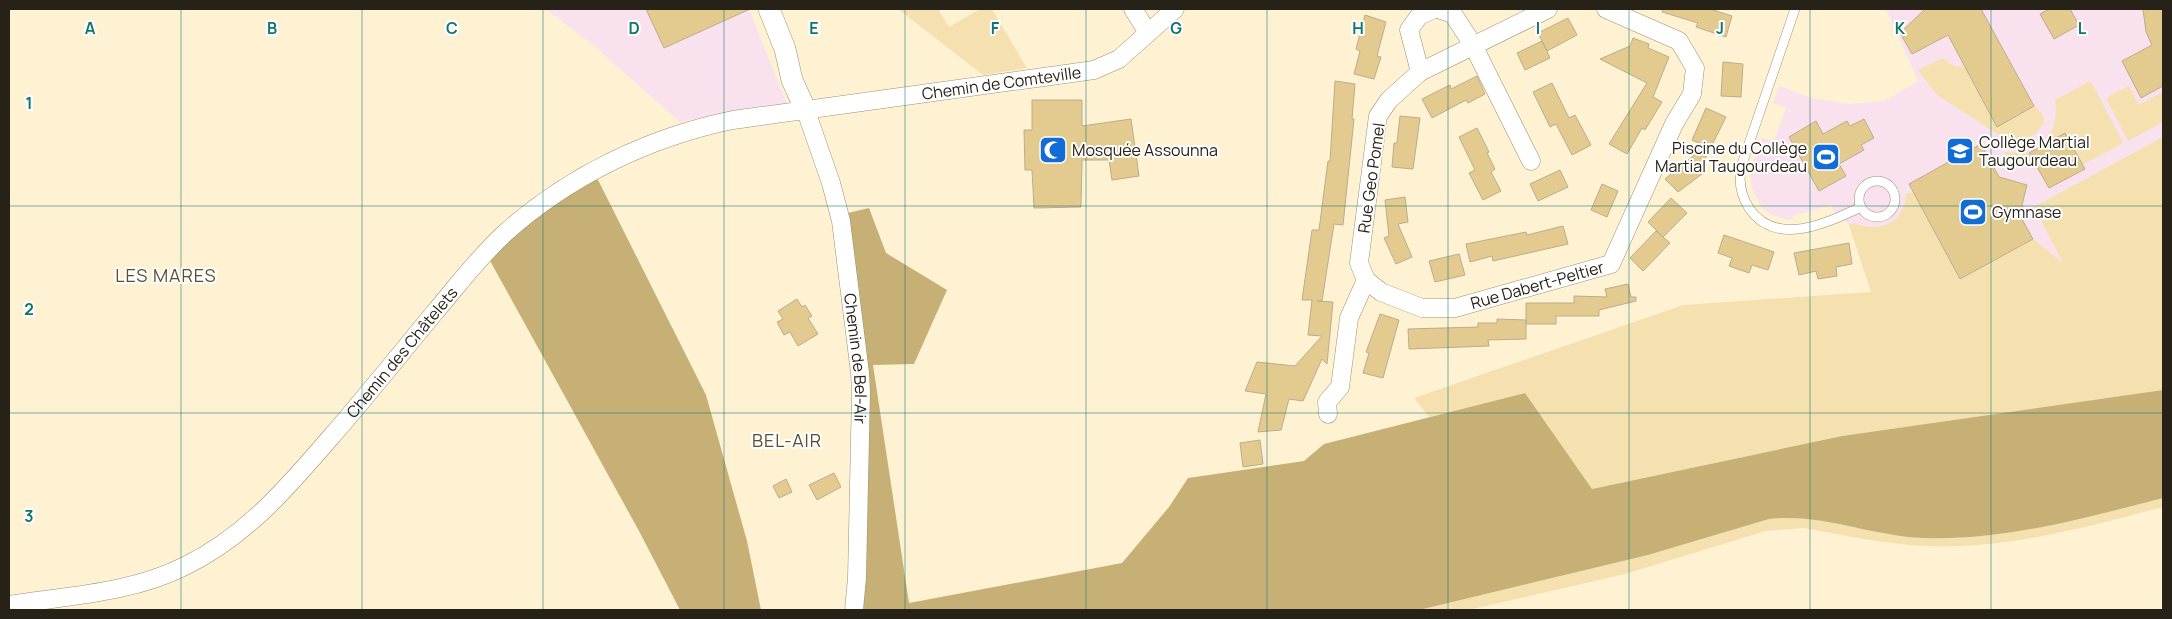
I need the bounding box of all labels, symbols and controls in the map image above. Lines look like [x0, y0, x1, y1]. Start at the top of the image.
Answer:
text: A [85, 17, 96, 39]
text: B [267, 17, 277, 39]
text: C [446, 17, 458, 39]
text: D [628, 17, 640, 39]
text: E [809, 17, 819, 39]
text: F [991, 17, 1000, 39]
text: G [1170, 17, 1182, 39]
text: H [1352, 17, 1364, 39]
text: I [1536, 17, 1540, 39]
text: J [1716, 17, 1724, 39]
text: K [1895, 17, 1906, 39]
text: L [2078, 17, 2087, 39]
street label: Chemin de Comteville [920, 61, 1082, 105]
text: 1 [25, 92, 33, 114]
street label: Rue Geo Pomel [1352, 121, 1390, 235]
place label: Collège Martial Taugourdeau [1979, 131, 2090, 171]
mosque icon: Mosquée Assounna [1038, 135, 1068, 165]
school or university icon: Collège Martial Taugourdeau [1945, 136, 1975, 166]
place label: Piscine du Collège Martial Taugourdeau [1655, 137, 1807, 177]
place label: Mosquée Assounna [1072, 139, 1218, 161]
sports icon: Piscine du Collège Martial Taugourdeau [1811, 142, 1841, 172]
sports icon: Gymnase [1958, 197, 1988, 227]
place label: Gymnase [1992, 201, 2061, 223]
street label: Rue Dabert-Peltier [1468, 256, 1607, 314]
district label: LES MARES [115, 263, 217, 287]
street label: Chemin des Châtelets [341, 282, 462, 422]
street label: Chemin de Bel-Air [839, 292, 872, 424]
text: 2 [24, 298, 34, 320]
district label: BEL-AIR [752, 428, 822, 452]
text: 3 [24, 505, 34, 527]

